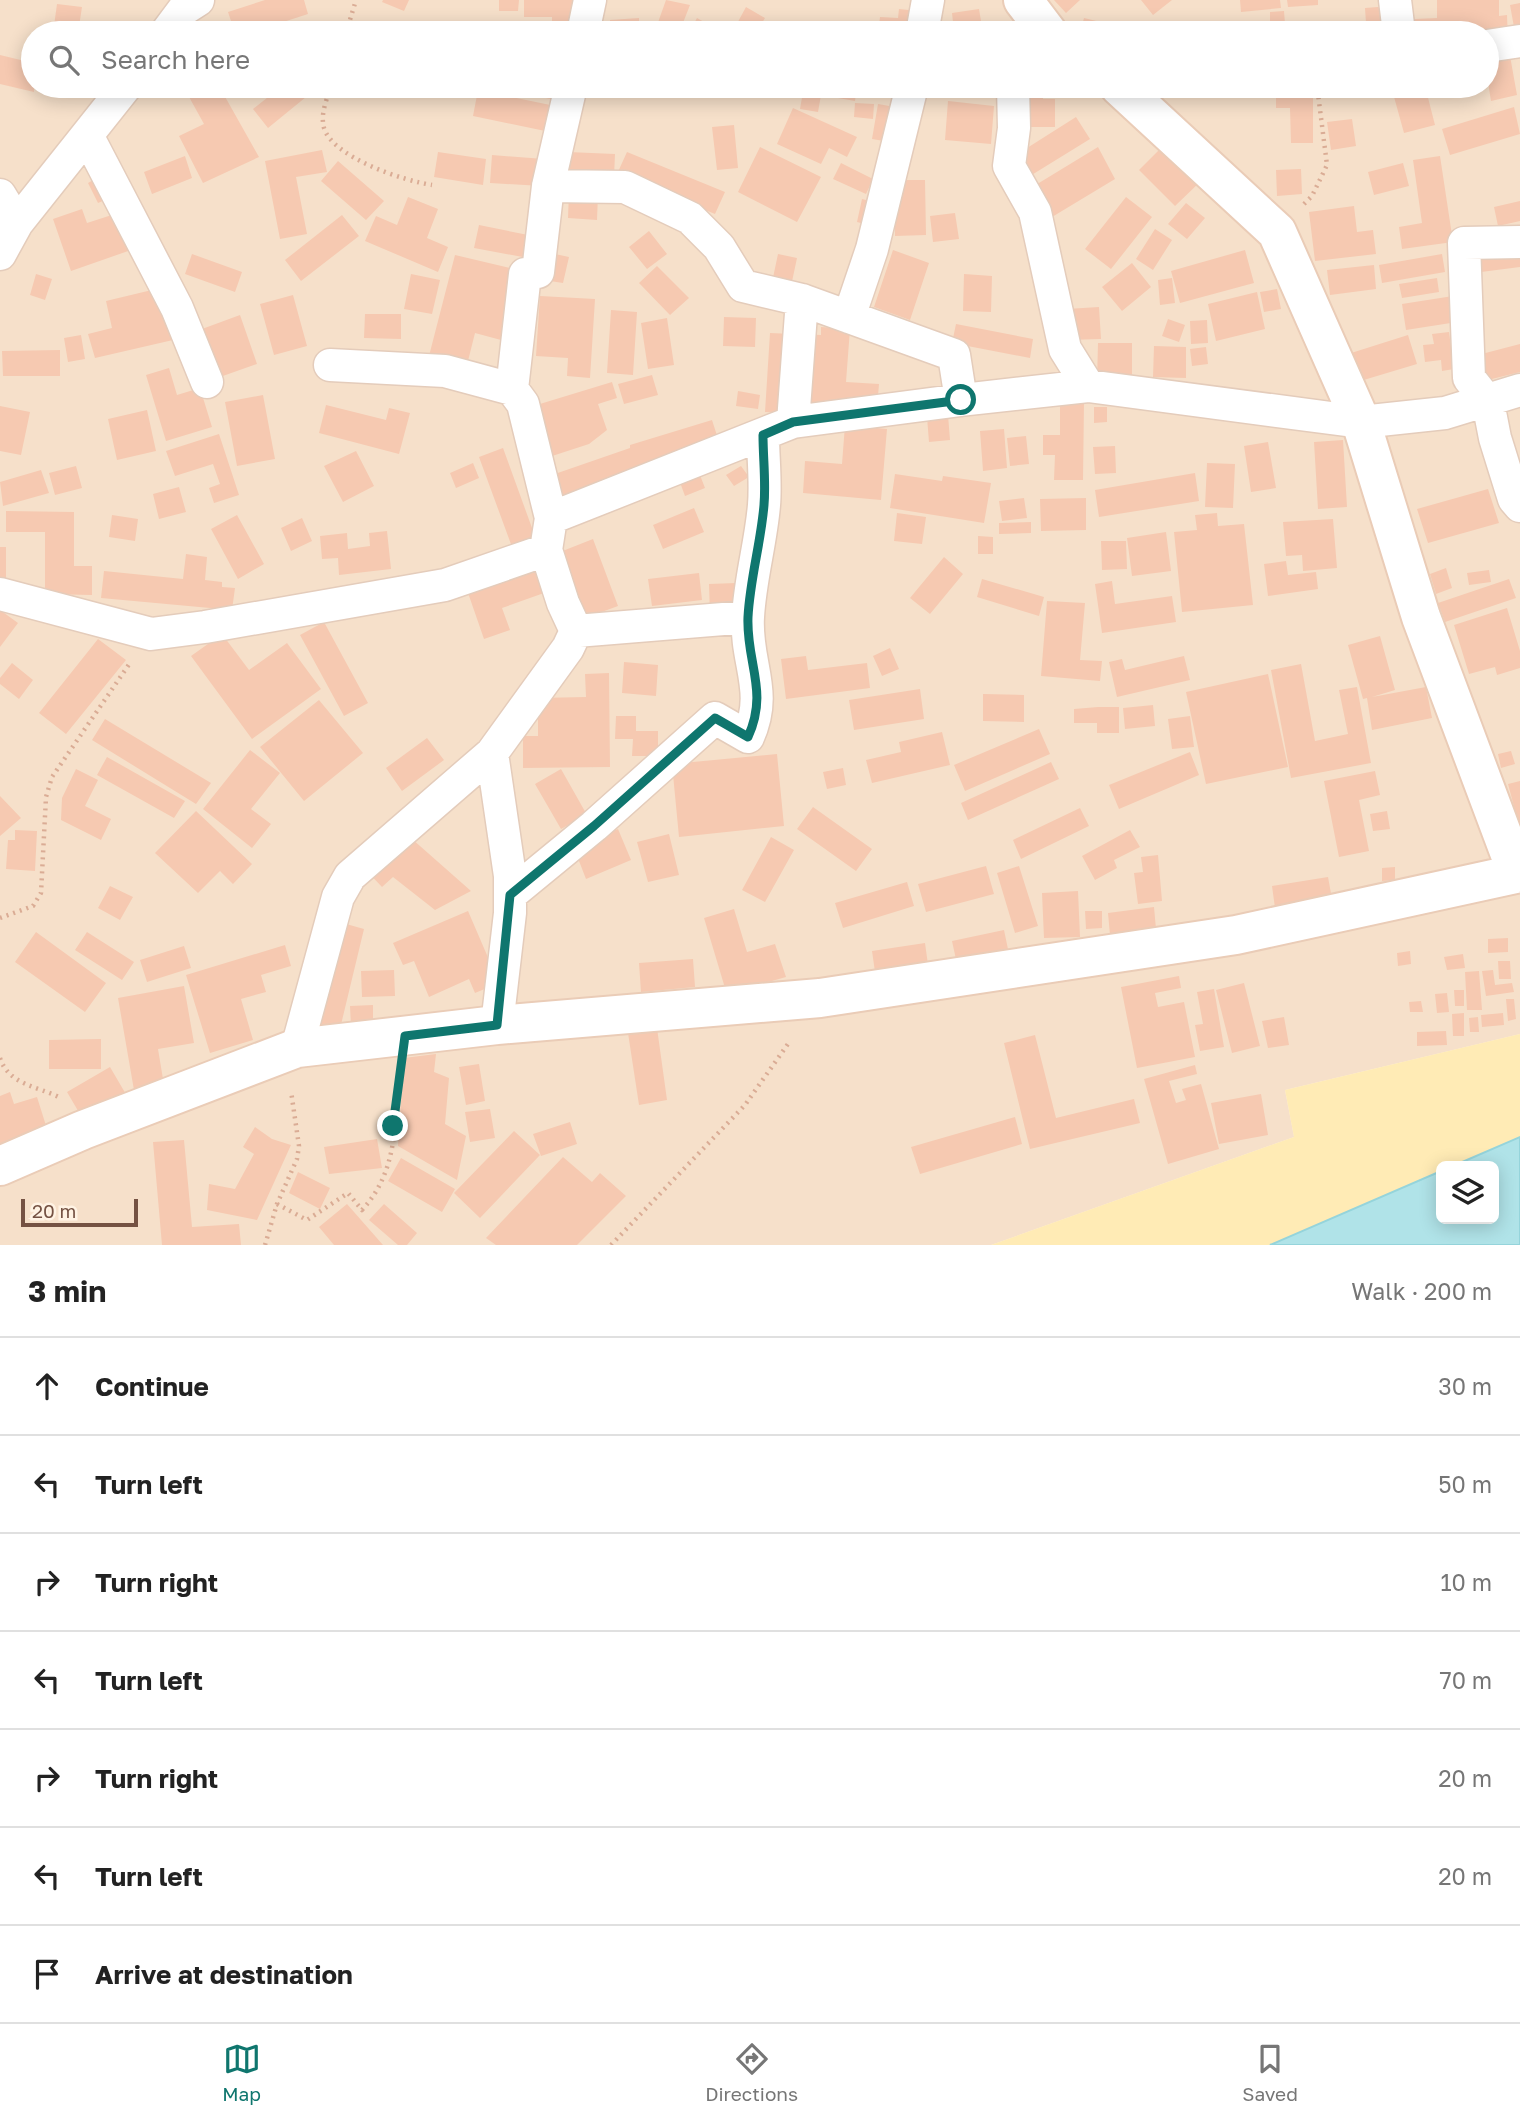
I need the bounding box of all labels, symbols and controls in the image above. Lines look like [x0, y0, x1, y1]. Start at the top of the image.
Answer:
search box [21, 21, 1499, 98]
icon: search [45, 41, 83, 79]
text: Search here [101, 44, 250, 75]
route start [945, 384, 976, 415]
route end [377, 1110, 408, 1141]
map controls [1436, 1161, 1499, 1224]
button: layers [1436, 1161, 1499, 1224]
scale bar [21, 1196, 138, 1228]
text: 20 m [32, 1199, 76, 1222]
text: 3 min [28, 1273, 106, 1309]
text: Walk · 200 m [1351, 1277, 1492, 1305]
icon: ahead [28, 1367, 66, 1405]
text: Continue [95, 1371, 209, 1402]
text: 30 m [1438, 1372, 1492, 1400]
icon: left [28, 1465, 66, 1503]
text: Turn left [95, 1469, 203, 1500]
text: 50 m [1438, 1470, 1492, 1498]
icon: right [28, 1563, 66, 1601]
text: Turn right [95, 1567, 218, 1598]
text: 10 m [1440, 1568, 1492, 1596]
icon: left [28, 1661, 66, 1699]
text: Turn left [95, 1665, 203, 1696]
text: 70 m [1439, 1666, 1492, 1694]
icon: right [28, 1759, 66, 1797]
text: Turn right [95, 1763, 218, 1794]
text: 20 m [1438, 1764, 1492, 1792]
icon: left [28, 1857, 66, 1895]
text: Turn left [95, 1861, 203, 1892]
text: 20 m [1438, 1862, 1492, 1890]
icon: arrive [28, 1955, 66, 1993]
text: Arrive at destination [95, 1959, 353, 1990]
tab: Map [222, 2040, 261, 2105]
tab: Directions [705, 2040, 798, 2105]
tab: Saved [1242, 2040, 1298, 2105]

